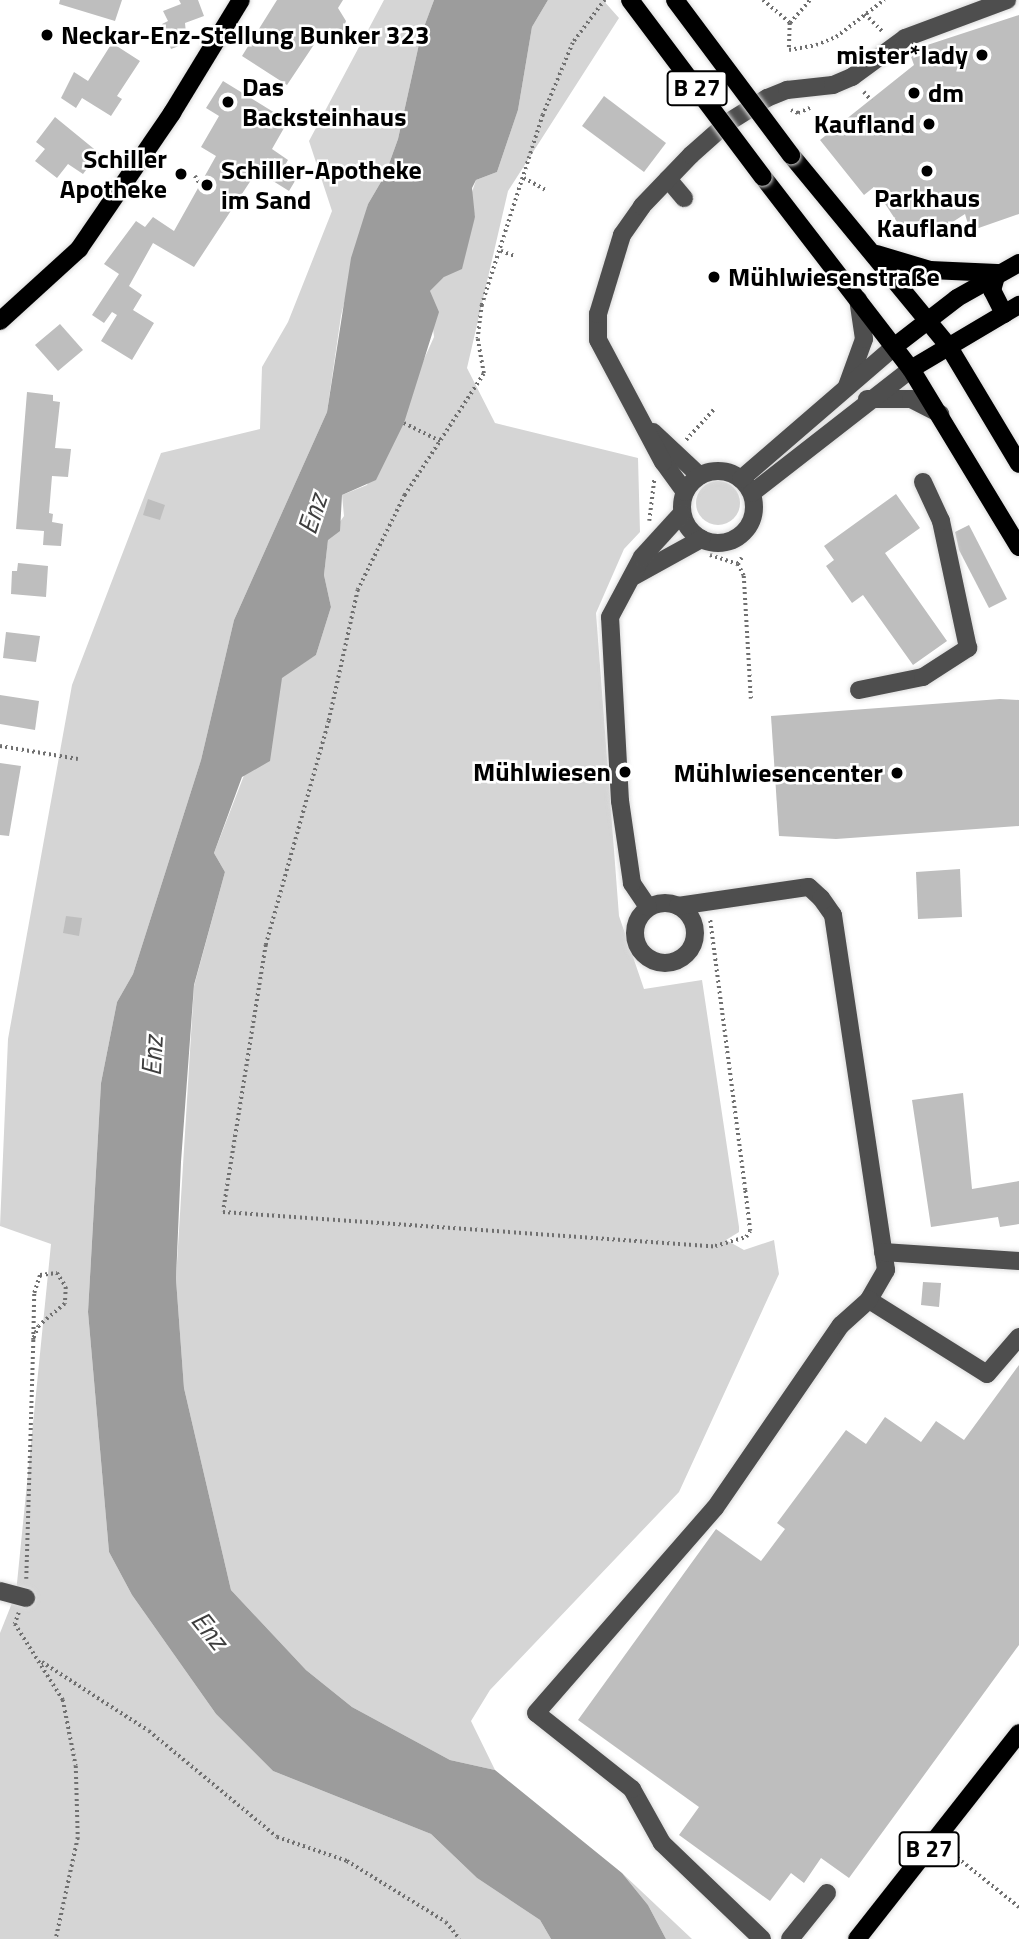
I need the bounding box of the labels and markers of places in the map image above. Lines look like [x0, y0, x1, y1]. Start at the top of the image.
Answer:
place label: Neckar-Enz-Stellung Bunker 323 [61, 19, 430, 51]
marker: Neckar-Enz-Stellung Bunker 323 [39, 27, 55, 43]
place label: mister*lady [836, 39, 968, 71]
marker: mister*lady [974, 47, 990, 63]
place label: Das Backsteinhaus [242, 71, 407, 132]
place label: dm [928, 77, 964, 109]
marker: dm [906, 85, 922, 101]
marker: Das Backsteinhaus [220, 94, 236, 110]
place label: Kaufland [814, 108, 915, 140]
marker: Kaufland [921, 116, 937, 132]
place label: Schiller Apotheke [60, 143, 167, 204]
place label: Schiller-Apotheke im Sand [221, 154, 422, 216]
marker: Parkhaus Kaufland [919, 163, 935, 179]
marker: Schiller Apotheke [173, 166, 189, 182]
marker: Schiller-Apotheke im Sand [199, 177, 215, 193]
place label: Parkhaus Kaufland [874, 182, 980, 244]
place label: Mühlwiesenstraße [728, 261, 940, 293]
marker: Mühlwiesenstraße [706, 269, 722, 285]
place label: Mühlwiesen [473, 756, 611, 788]
place label: Mühlwiesencenter [673, 757, 883, 789]
marker: Mühlwiesen [617, 764, 633, 780]
marker: Mühlwiesencenter [889, 765, 905, 781]

